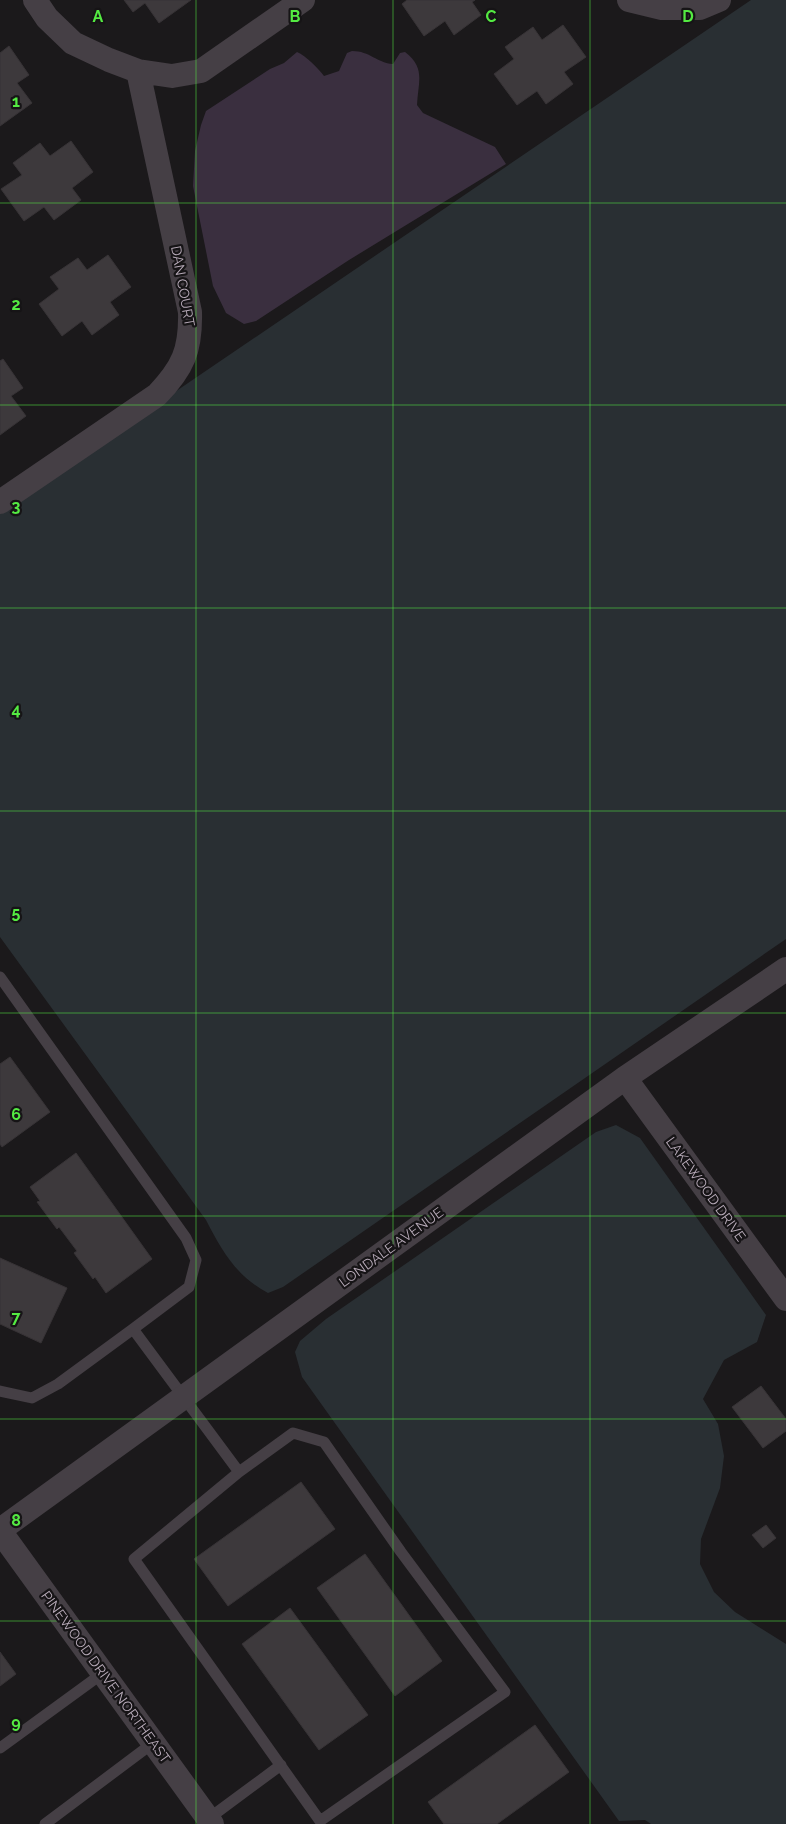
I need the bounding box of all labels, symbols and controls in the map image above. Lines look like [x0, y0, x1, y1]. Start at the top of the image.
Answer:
text: A [93, 7, 104, 26]
text: B [290, 7, 301, 26]
text: C [486, 7, 497, 26]
text: D [682, 7, 694, 26]
text: 1 [12, 92, 20, 111]
street label: DAN COURT [168, 244, 198, 328]
text: 2 [11, 295, 21, 314]
text: 3 [12, 497, 21, 516]
text: 4 [11, 700, 21, 719]
text: 5 [12, 903, 21, 922]
text: 6 [11, 1105, 21, 1124]
street label: LAKEWOOD DRIVE [663, 1134, 749, 1244]
street label: LONDALE AVENUE [336, 1204, 446, 1290]
text: 7 [12, 1308, 21, 1327]
text: 8 [11, 1511, 21, 1530]
street label: PINEWOOD DRIVE NORTHEAST [38, 1588, 174, 1766]
text: 9 [11, 1713, 21, 1732]

